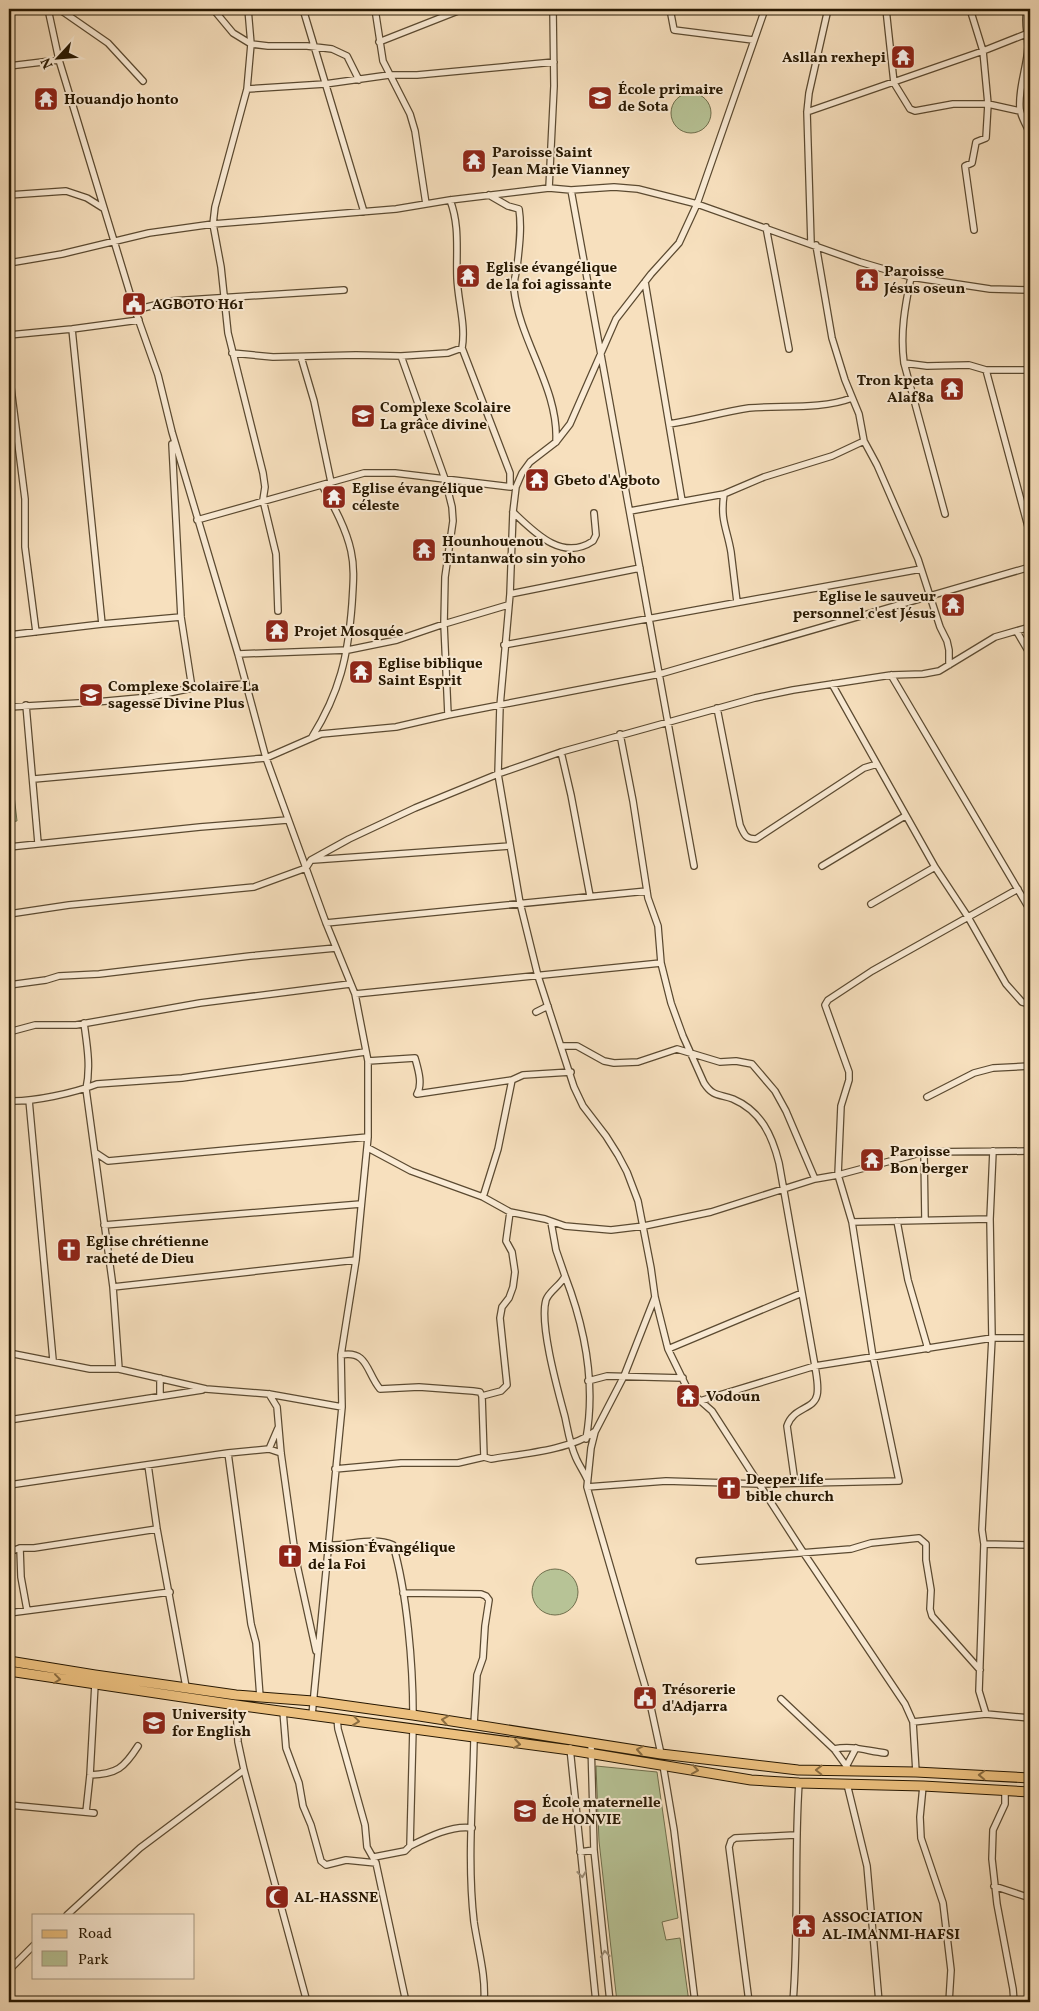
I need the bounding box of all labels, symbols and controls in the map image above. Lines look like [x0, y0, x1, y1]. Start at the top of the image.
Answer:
north arrow [32, 32, 82, 82]
temple icon: Asllan rexhepi [890, 44, 916, 70]
place label: Asllan rexhepi [782, 48, 886, 69]
text: N [37, 54, 58, 72]
place label: École primaire de Sota [618, 80, 724, 118]
school or university icon: École primaire de Sota [587, 85, 613, 111]
temple icon: Houandjo honto [33, 86, 59, 112]
place label: Houandjo honto [64, 90, 179, 111]
place label: Paroisse Saint Jean Marie Vianney [491, 143, 631, 181]
temple icon: Paroisse Saint Jean Marie Vianney [461, 148, 487, 174]
place label: Eglise évangélique de la foi agissante [486, 258, 618, 296]
place label: Paroisse Jésus oseun [883, 262, 965, 300]
temple icon: Eglise évangélique de la foi agissante [455, 263, 481, 289]
temple icon: Paroisse Jésus oseun [854, 267, 880, 293]
public building icon: AGBOTO H61 [121, 291, 147, 317]
place label: AGBOTO H61 [152, 295, 244, 316]
place label: Tron kpeta Alaf8a [857, 371, 934, 409]
temple icon: Tron kpeta Alaf8a [939, 376, 965, 402]
place label: Complexe Scolaire La grâce divine [380, 398, 511, 436]
school or university icon: Complexe Scolaire La grâce divine [350, 403, 376, 429]
temple icon: Gbeto d'Agboto [524, 467, 550, 493]
place label: Gbeto d'Agboto [554, 471, 660, 492]
place label: Eglise évangélique céleste [352, 479, 484, 517]
temple icon: Eglise évangélique céleste [321, 484, 347, 510]
place label: Hounhouenou Tintanwato sin yoho [442, 532, 586, 570]
temple icon: Hounhouenou Tintanwato sin yoho [411, 537, 437, 563]
place label: Eglise le sauveur personnel c'est Jésus [793, 587, 936, 625]
temple icon: Eglise le sauveur personnel c'est Jésus [940, 592, 966, 618]
temple icon: Projet Mosquée [264, 618, 290, 644]
place label: Projet Mosquée [294, 622, 404, 643]
place label: Eglise biblique Saint Esprit [378, 654, 483, 692]
temple icon: Eglise biblique Saint Esprit [348, 659, 374, 685]
place label: Complexe Scolaire La sagesse Divine Plus [108, 677, 259, 715]
school or university icon: Complexe Scolaire La sagesse Divine Plus [78, 682, 104, 708]
place label: Paroisse Bon berger [890, 1142, 968, 1180]
temple icon: Paroisse Bon berger [859, 1147, 885, 1173]
place label: Eglise chrétienne racheté de Dieu [86, 1232, 209, 1270]
church icon: Eglise chrétienne racheté de Dieu [56, 1237, 82, 1263]
temple icon: Vodoun [675, 1383, 701, 1409]
place label: Vodoun [706, 1387, 760, 1408]
place label: Deeper life bible church [746, 1470, 834, 1508]
church icon: Deeper life bible church [716, 1475, 742, 1501]
place label: Mission Évangélique de la Foi [308, 1538, 456, 1576]
church icon: Mission Évangélique de la Foi [277, 1543, 303, 1569]
one-way arrow [53, 1673, 61, 1684]
place label: Trésorerie d'Adjarra [662, 1680, 736, 1718]
public building icon: Trésorerie d'Adjarra [632, 1685, 658, 1711]
place label: University for English [172, 1705, 251, 1743]
school or university icon: University for English [141, 1710, 167, 1736]
one-way arrow [353, 1715, 361, 1726]
one-way arrow [441, 1715, 450, 1725]
one-way arrow [514, 1738, 522, 1749]
one-way arrow [636, 1746, 645, 1756]
one-way arrow [691, 1765, 700, 1775]
one-way arrow [815, 1765, 822, 1775]
one-way arrow [977, 1769, 985, 1780]
place label: École maternelle de HONVIE [542, 1793, 661, 1831]
school or university icon: École maternelle de HONVIE [512, 1798, 538, 1824]
one-way arrow [577, 1871, 588, 1879]
mosque icon: AL-HASSNE [264, 1884, 290, 1910]
place label: AL-HASSNE [294, 1888, 378, 1909]
place label: ASSOCIATION AL-IMANMI-HAFSI [822, 1908, 960, 1946]
temple icon: ASSOCIATION AL-IMANMI-HAFSI [791, 1913, 817, 1939]
legend [32, 1914, 195, 1978]
text: Road [78, 1924, 112, 1945]
one-way arrow [600, 1949, 611, 1957]
text: Park [78, 1950, 109, 1971]

